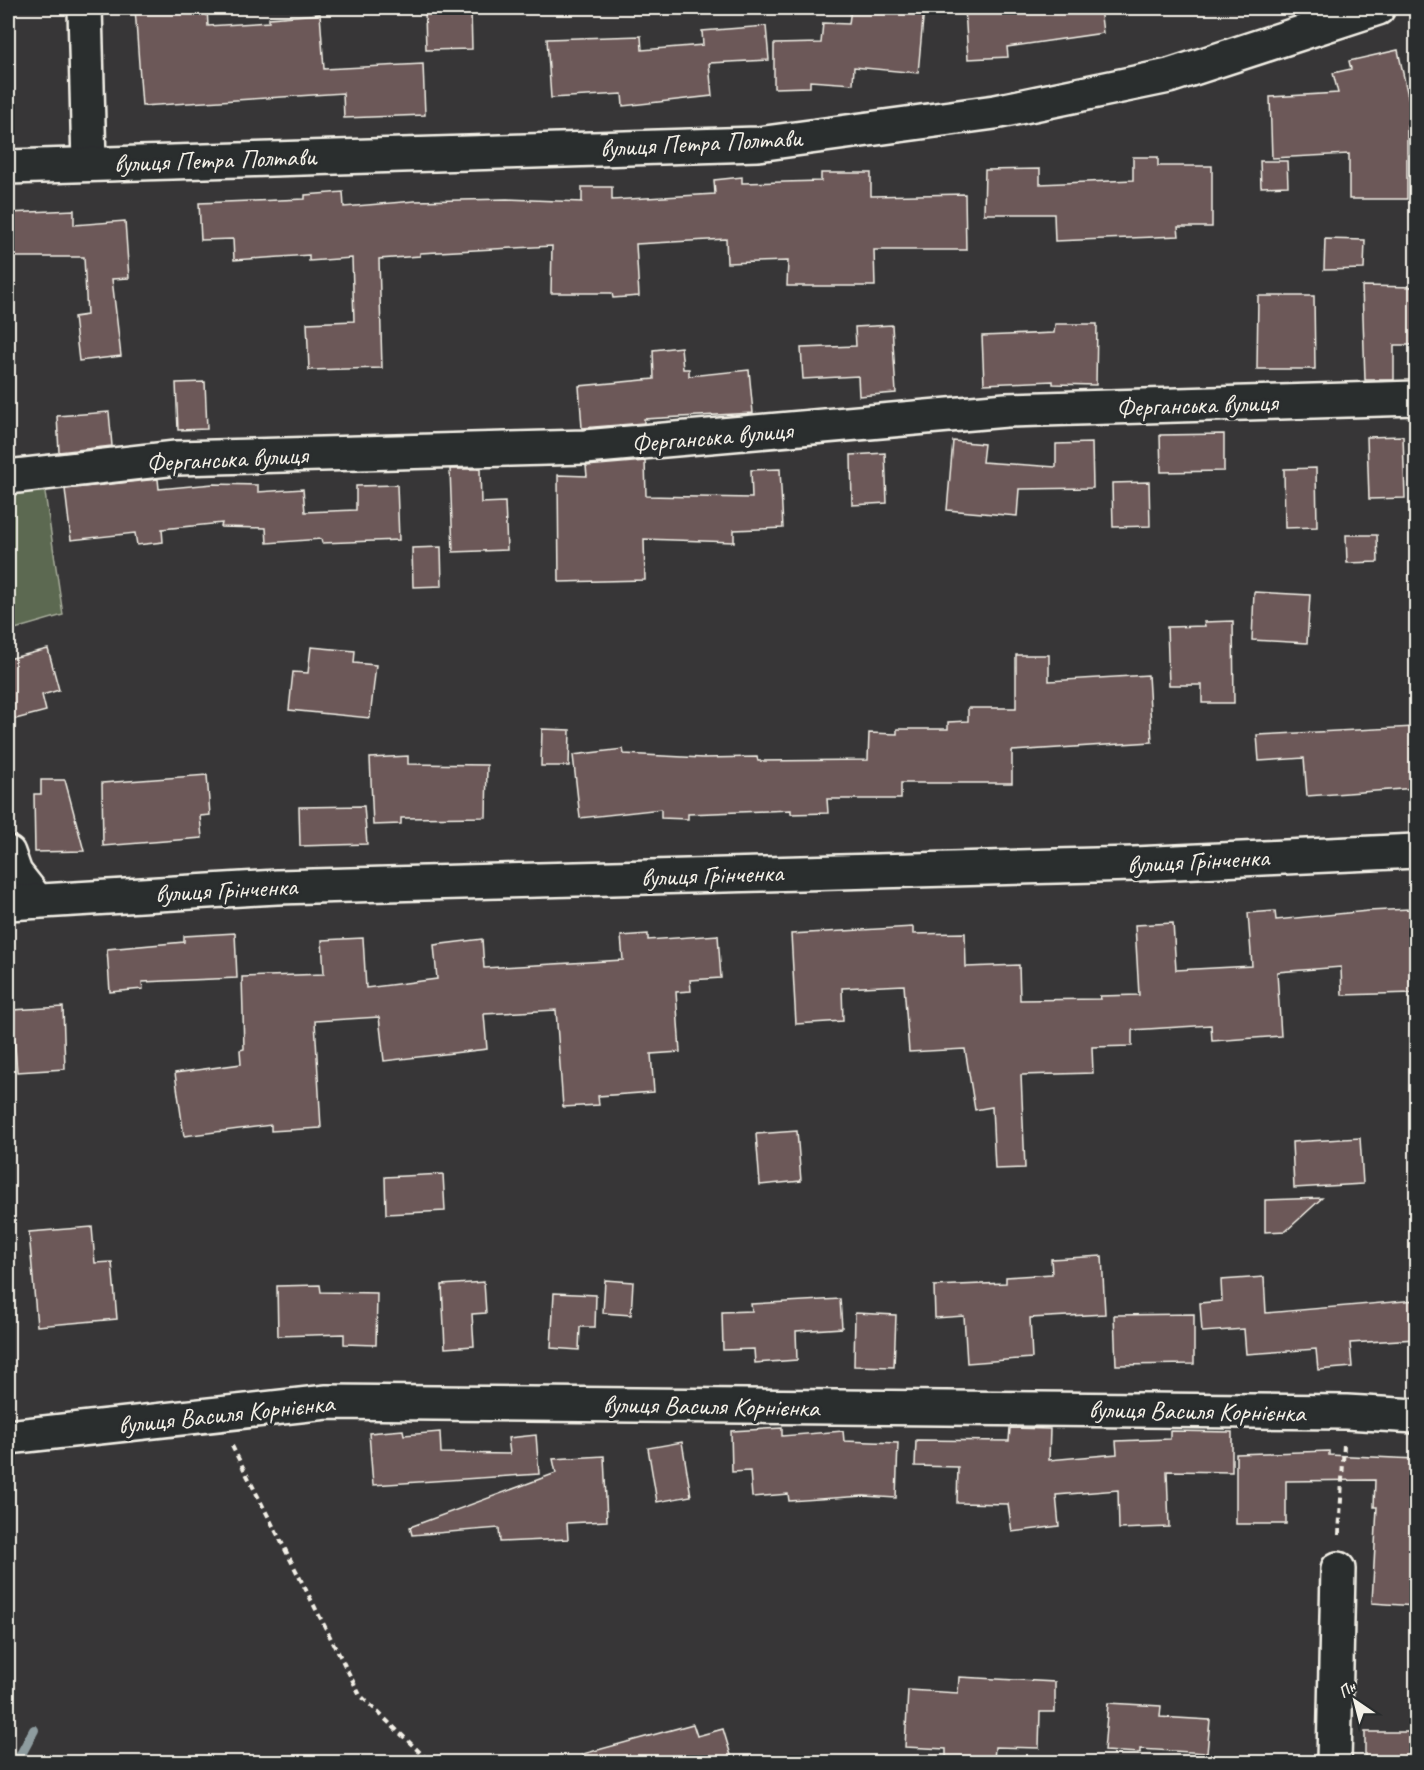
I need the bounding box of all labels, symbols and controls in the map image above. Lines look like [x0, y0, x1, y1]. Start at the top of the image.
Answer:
street label: вулиця Петра Полтави [599, 121, 804, 165]
street label: вулиця Петра Полтави [113, 140, 318, 180]
street label: Ферганська вулиця [1116, 386, 1280, 424]
street label: Ферганська вулиця [630, 413, 796, 460]
street label: Ферганська вулиця [146, 438, 311, 480]
street label: вулиця Грінченка [1126, 841, 1271, 881]
street label: вулиця Грінченка [640, 856, 785, 894]
street label: вулиця Грінченка [154, 870, 299, 910]
street label: вулиця Василя Корнієнка [116, 1386, 337, 1442]
street label: вулиця Василя Корнієнка [602, 1388, 821, 1424]
street label: вулиця Василя Корнієнка [1088, 1393, 1307, 1429]
north arrow [1325, 1671, 1385, 1731]
text: Пн [1334, 1676, 1360, 1703]

